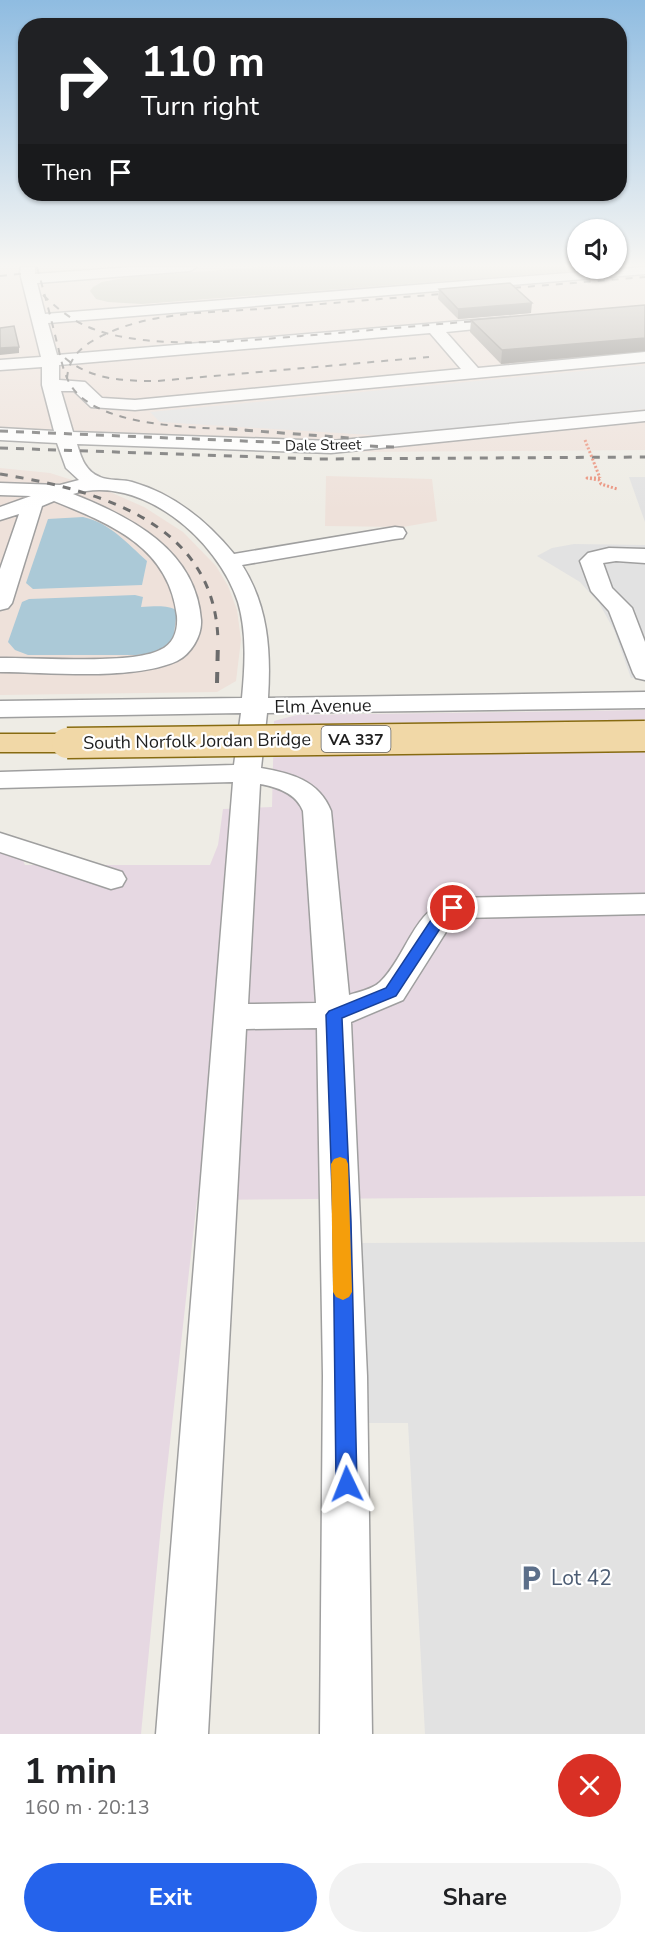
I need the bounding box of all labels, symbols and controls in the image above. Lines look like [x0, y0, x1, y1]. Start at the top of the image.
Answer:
text: 110 m [141, 34, 265, 91]
icon: right [42, 42, 120, 120]
text: Turn right [141, 88, 259, 125]
icon: arrive [104, 156, 137, 189]
text: Then [42, 158, 92, 188]
map controls [567, 219, 627, 279]
button: sound [567, 219, 627, 279]
street label: Dale Street [285, 434, 362, 456]
street label: Elm Avenue [274, 693, 372, 719]
road number: VA 337 [322, 726, 391, 752]
street label: South Norfolk Jordan Bridge [83, 727, 311, 755]
pin [427, 882, 478, 933]
icon: arrive [436, 891, 469, 924]
position arrow [315, 1452, 379, 1516]
parking icon: Lot 42 [516, 1563, 546, 1593]
place label: Lot 42 [551, 1564, 612, 1592]
text: 1 min [24, 1747, 117, 1796]
button: close [558, 1754, 621, 1817]
text: 160 m · 20:13 [24, 1794, 150, 1821]
button: Exit [24, 1863, 317, 1932]
button: Share [329, 1863, 621, 1932]

